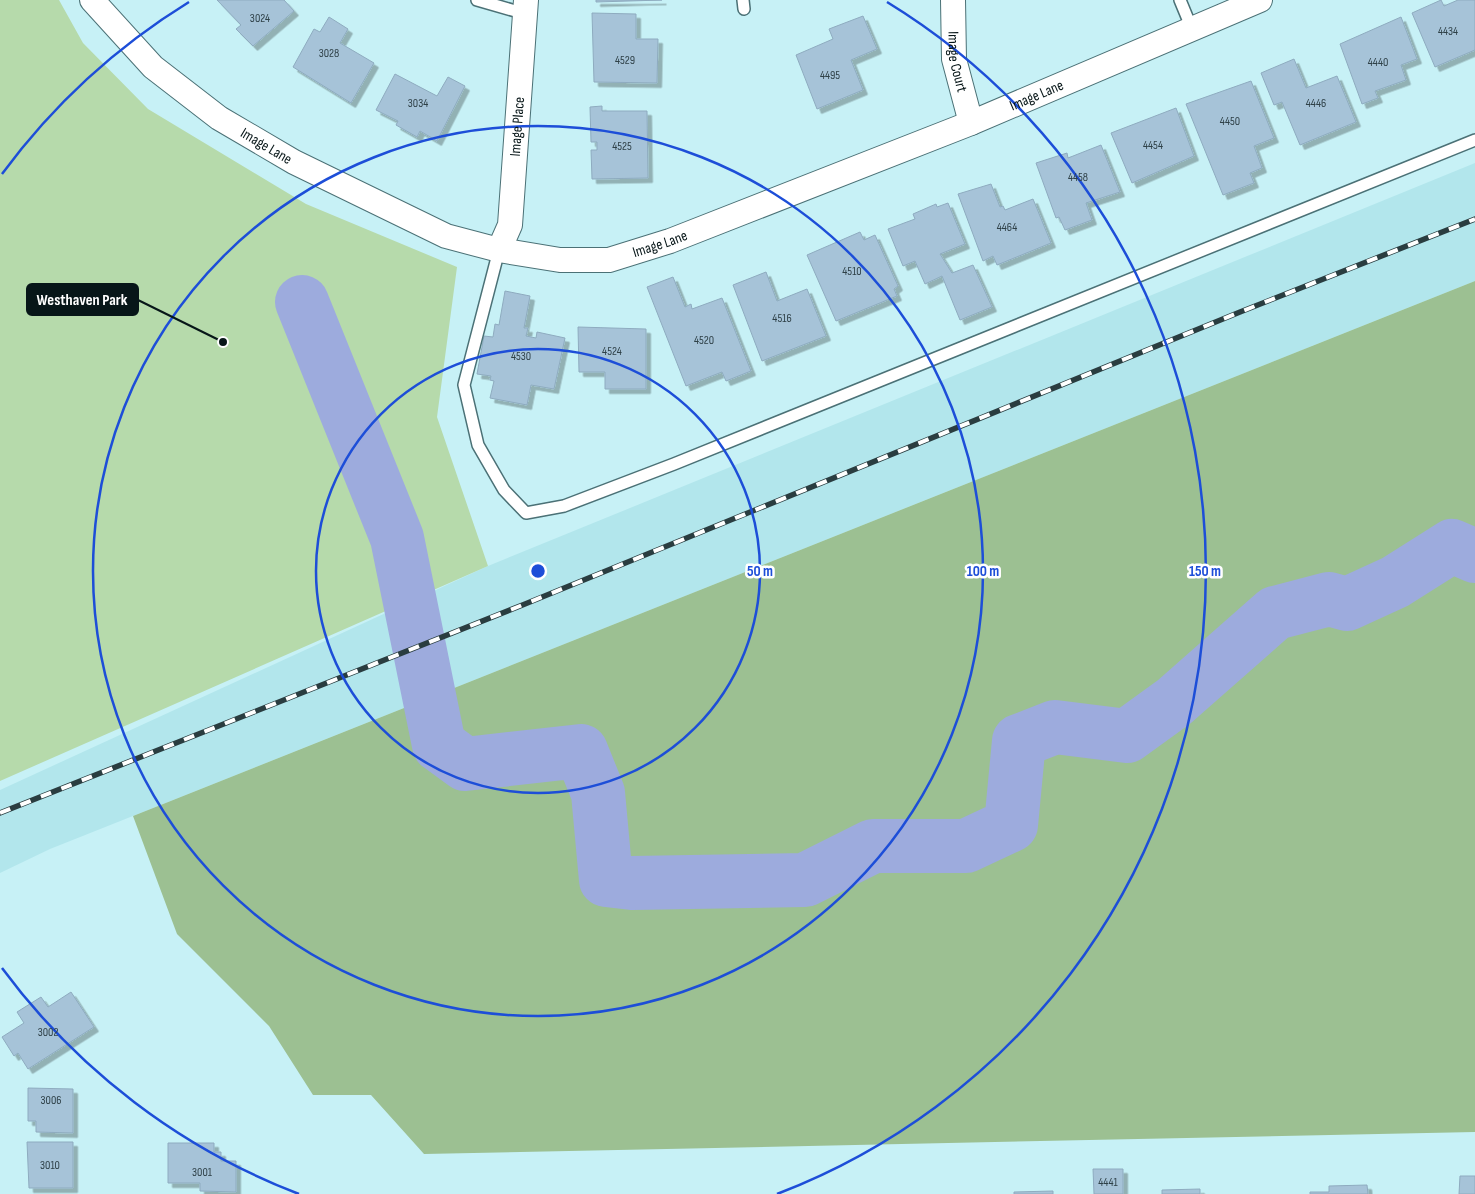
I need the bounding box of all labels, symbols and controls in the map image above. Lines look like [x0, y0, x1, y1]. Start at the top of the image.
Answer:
house number: 3024 [250, 11, 270, 26]
house number: 4434 [1438, 24, 1458, 39]
street label: Image Court [944, 31, 972, 94]
house number: 3028 [319, 46, 339, 61]
house number: 4529 [615, 53, 635, 68]
house number: 4440 [1368, 55, 1388, 70]
house number: 4495 [820, 68, 840, 83]
street label: Image Lane [1007, 75, 1066, 115]
house number: 3034 [408, 96, 428, 111]
street label: Image Place [505, 96, 529, 157]
house number: 4446 [1306, 96, 1326, 111]
house number: 4450 [1220, 114, 1240, 129]
street label: Image Lane [237, 123, 296, 168]
house number: 4454 [1143, 138, 1163, 153]
house number: 4525 [612, 139, 632, 154]
house number: 4458 [1068, 170, 1088, 185]
house number: 4464 [997, 220, 1017, 235]
street label: Image Lane [630, 226, 690, 262]
house number: 4510 [842, 264, 862, 279]
callout: Westhaven Park [27, 284, 138, 315]
text: Westhaven Park [37, 291, 128, 310]
house number: 4516 [772, 311, 792, 326]
house number: 4520 [694, 333, 714, 348]
house number: 4524 [602, 344, 622, 359]
house number: 4530 [511, 349, 531, 364]
centre of rings [529, 562, 547, 580]
text: 50 m [747, 562, 773, 581]
text: 100 m [967, 562, 999, 581]
text: 150 m [1189, 562, 1221, 581]
house number: 3002 [38, 1025, 58, 1040]
house number: 3006 [41, 1093, 62, 1108]
house number: 3010 [40, 1158, 60, 1173]
house number: 3001 [192, 1165, 213, 1180]
house number: 4441 [1098, 1175, 1118, 1190]

